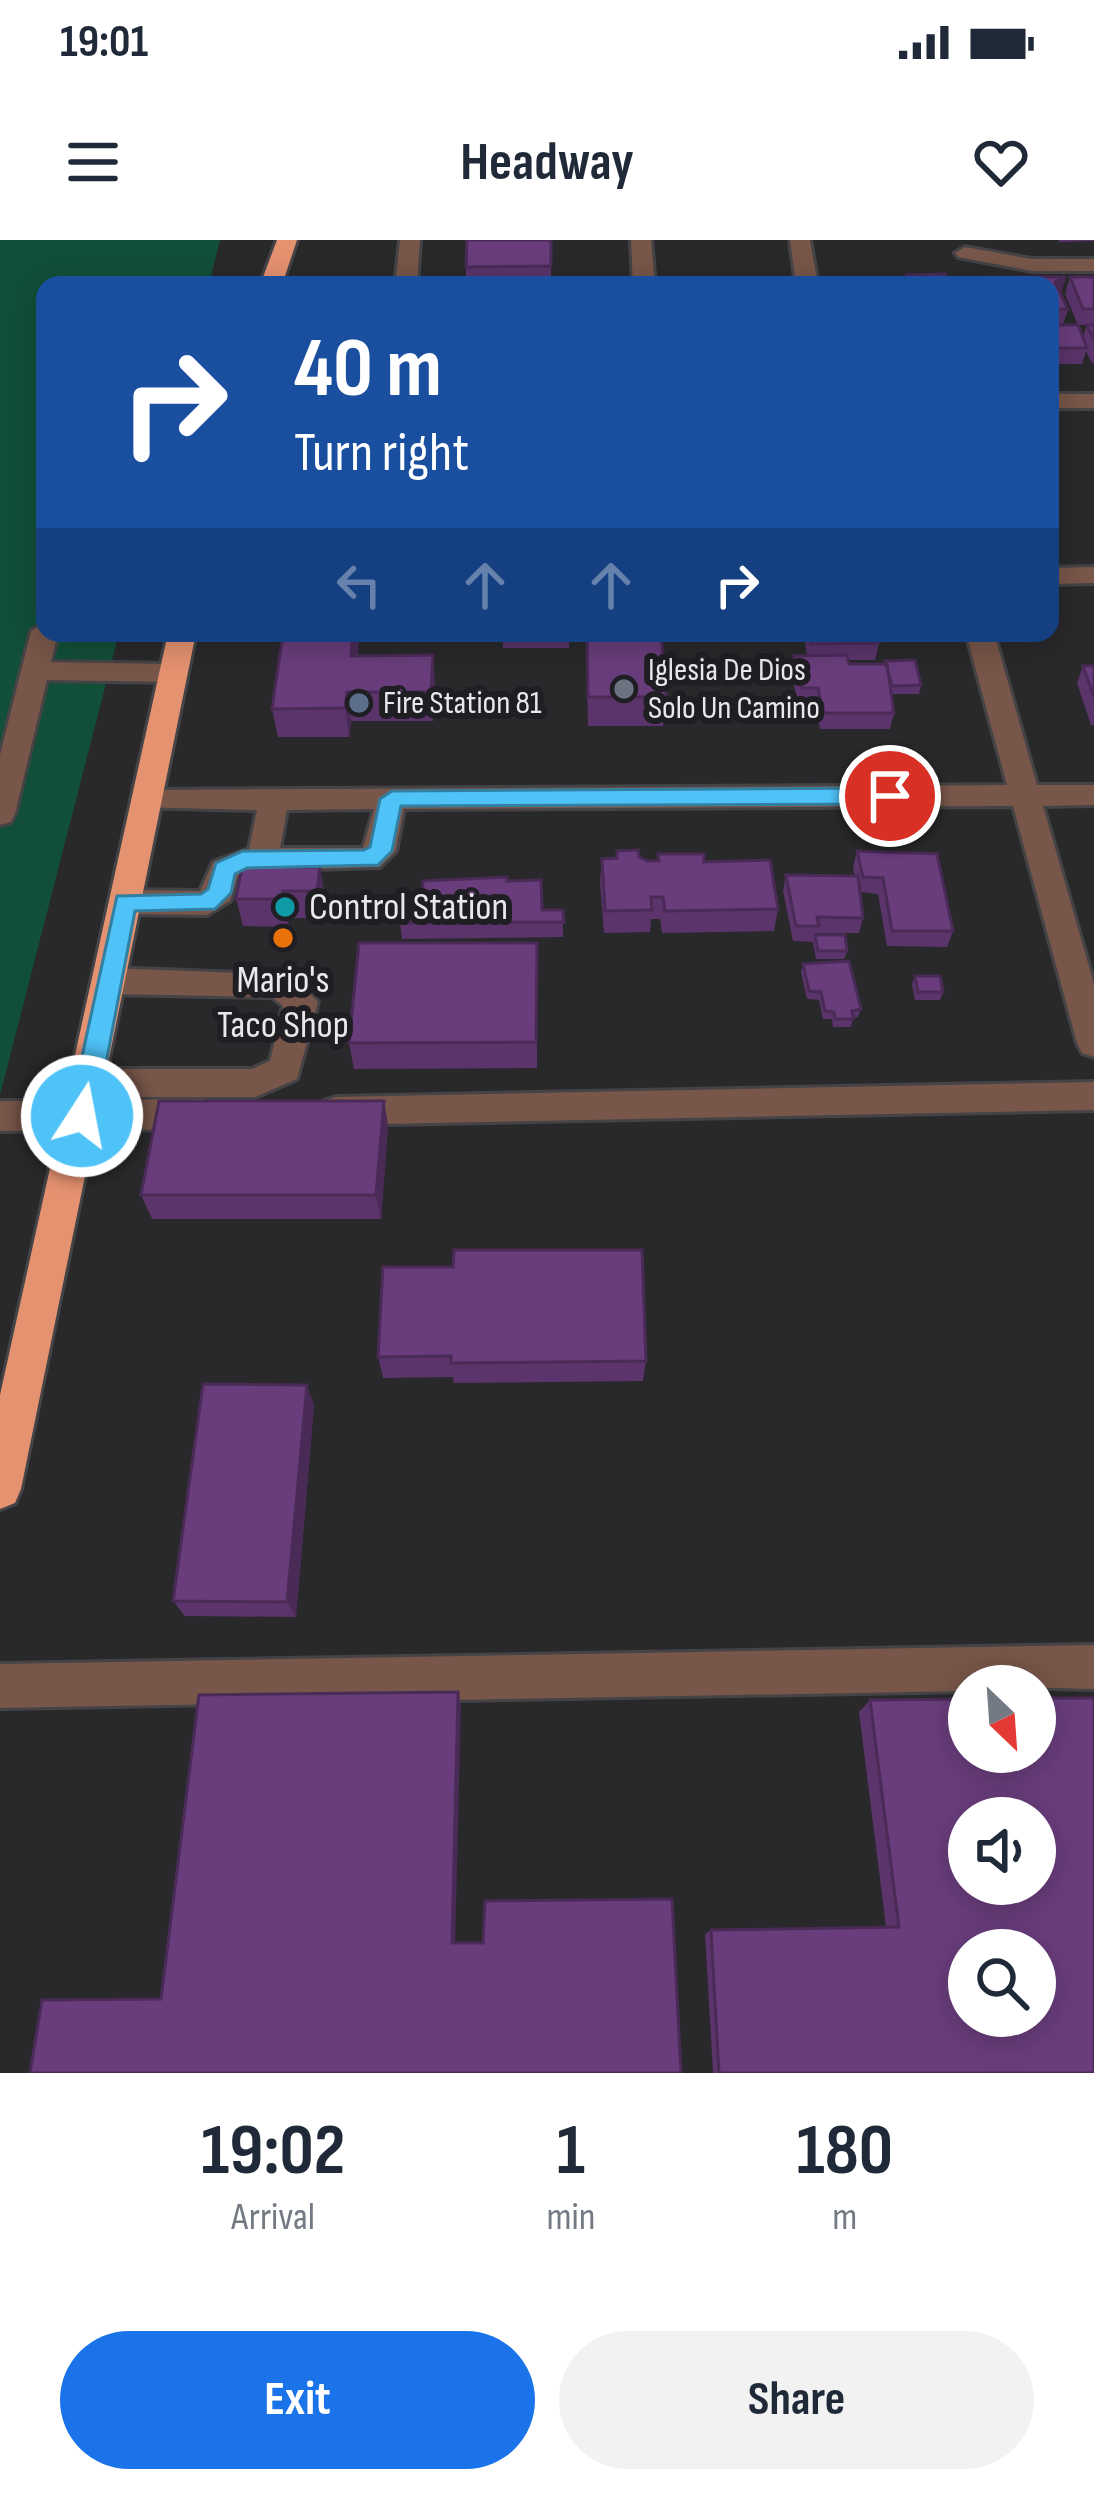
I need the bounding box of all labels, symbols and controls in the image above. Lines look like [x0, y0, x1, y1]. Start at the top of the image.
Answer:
text: 19:01 [60, 15, 148, 70]
icon: menu [60, 129, 126, 195]
icon: heart [968, 129, 1034, 195]
text: Headway [460, 130, 634, 195]
text: 40 m [294, 319, 442, 420]
icon: right [96, 324, 252, 480]
text: Turn right [294, 421, 469, 486]
icon: left [326, 552, 392, 618]
icon: ahead [452, 552, 518, 618]
icon: ahead [578, 552, 644, 618]
icon: right [704, 552, 770, 618]
place label: Iglesia De Dios Solo Un Camino [648, 650, 820, 728]
marker: Iglesia De Dios Solo Un Camino [611, 676, 637, 702]
place label: Fire Station 81 [383, 683, 542, 723]
marker: Fire Station 81 [346, 690, 372, 716]
pin [839, 745, 941, 847]
icon: arrive [857, 763, 923, 829]
place label: Control Station [309, 884, 508, 931]
marker: Control Station [272, 894, 298, 920]
marker: Mario's Taco Shop [270, 925, 296, 951]
place label: Mario's Taco Shop [217, 957, 349, 1049]
position arrow [19, 1053, 145, 1179]
north arrow [948, 1665, 1056, 1773]
map controls [948, 1665, 1056, 2037]
button: sound [948, 1797, 1056, 1905]
button: search [948, 1929, 1056, 2037]
text: 19:02 [201, 2108, 345, 2195]
text: 1 [557, 2108, 585, 2195]
text: 180 [796, 2108, 893, 2195]
text: Arrival [231, 2194, 315, 2241]
text: min [546, 2194, 595, 2241]
text: m [832, 2194, 857, 2241]
button: Exit [60, 2331, 535, 2469]
button: Share [559, 2331, 1034, 2469]

